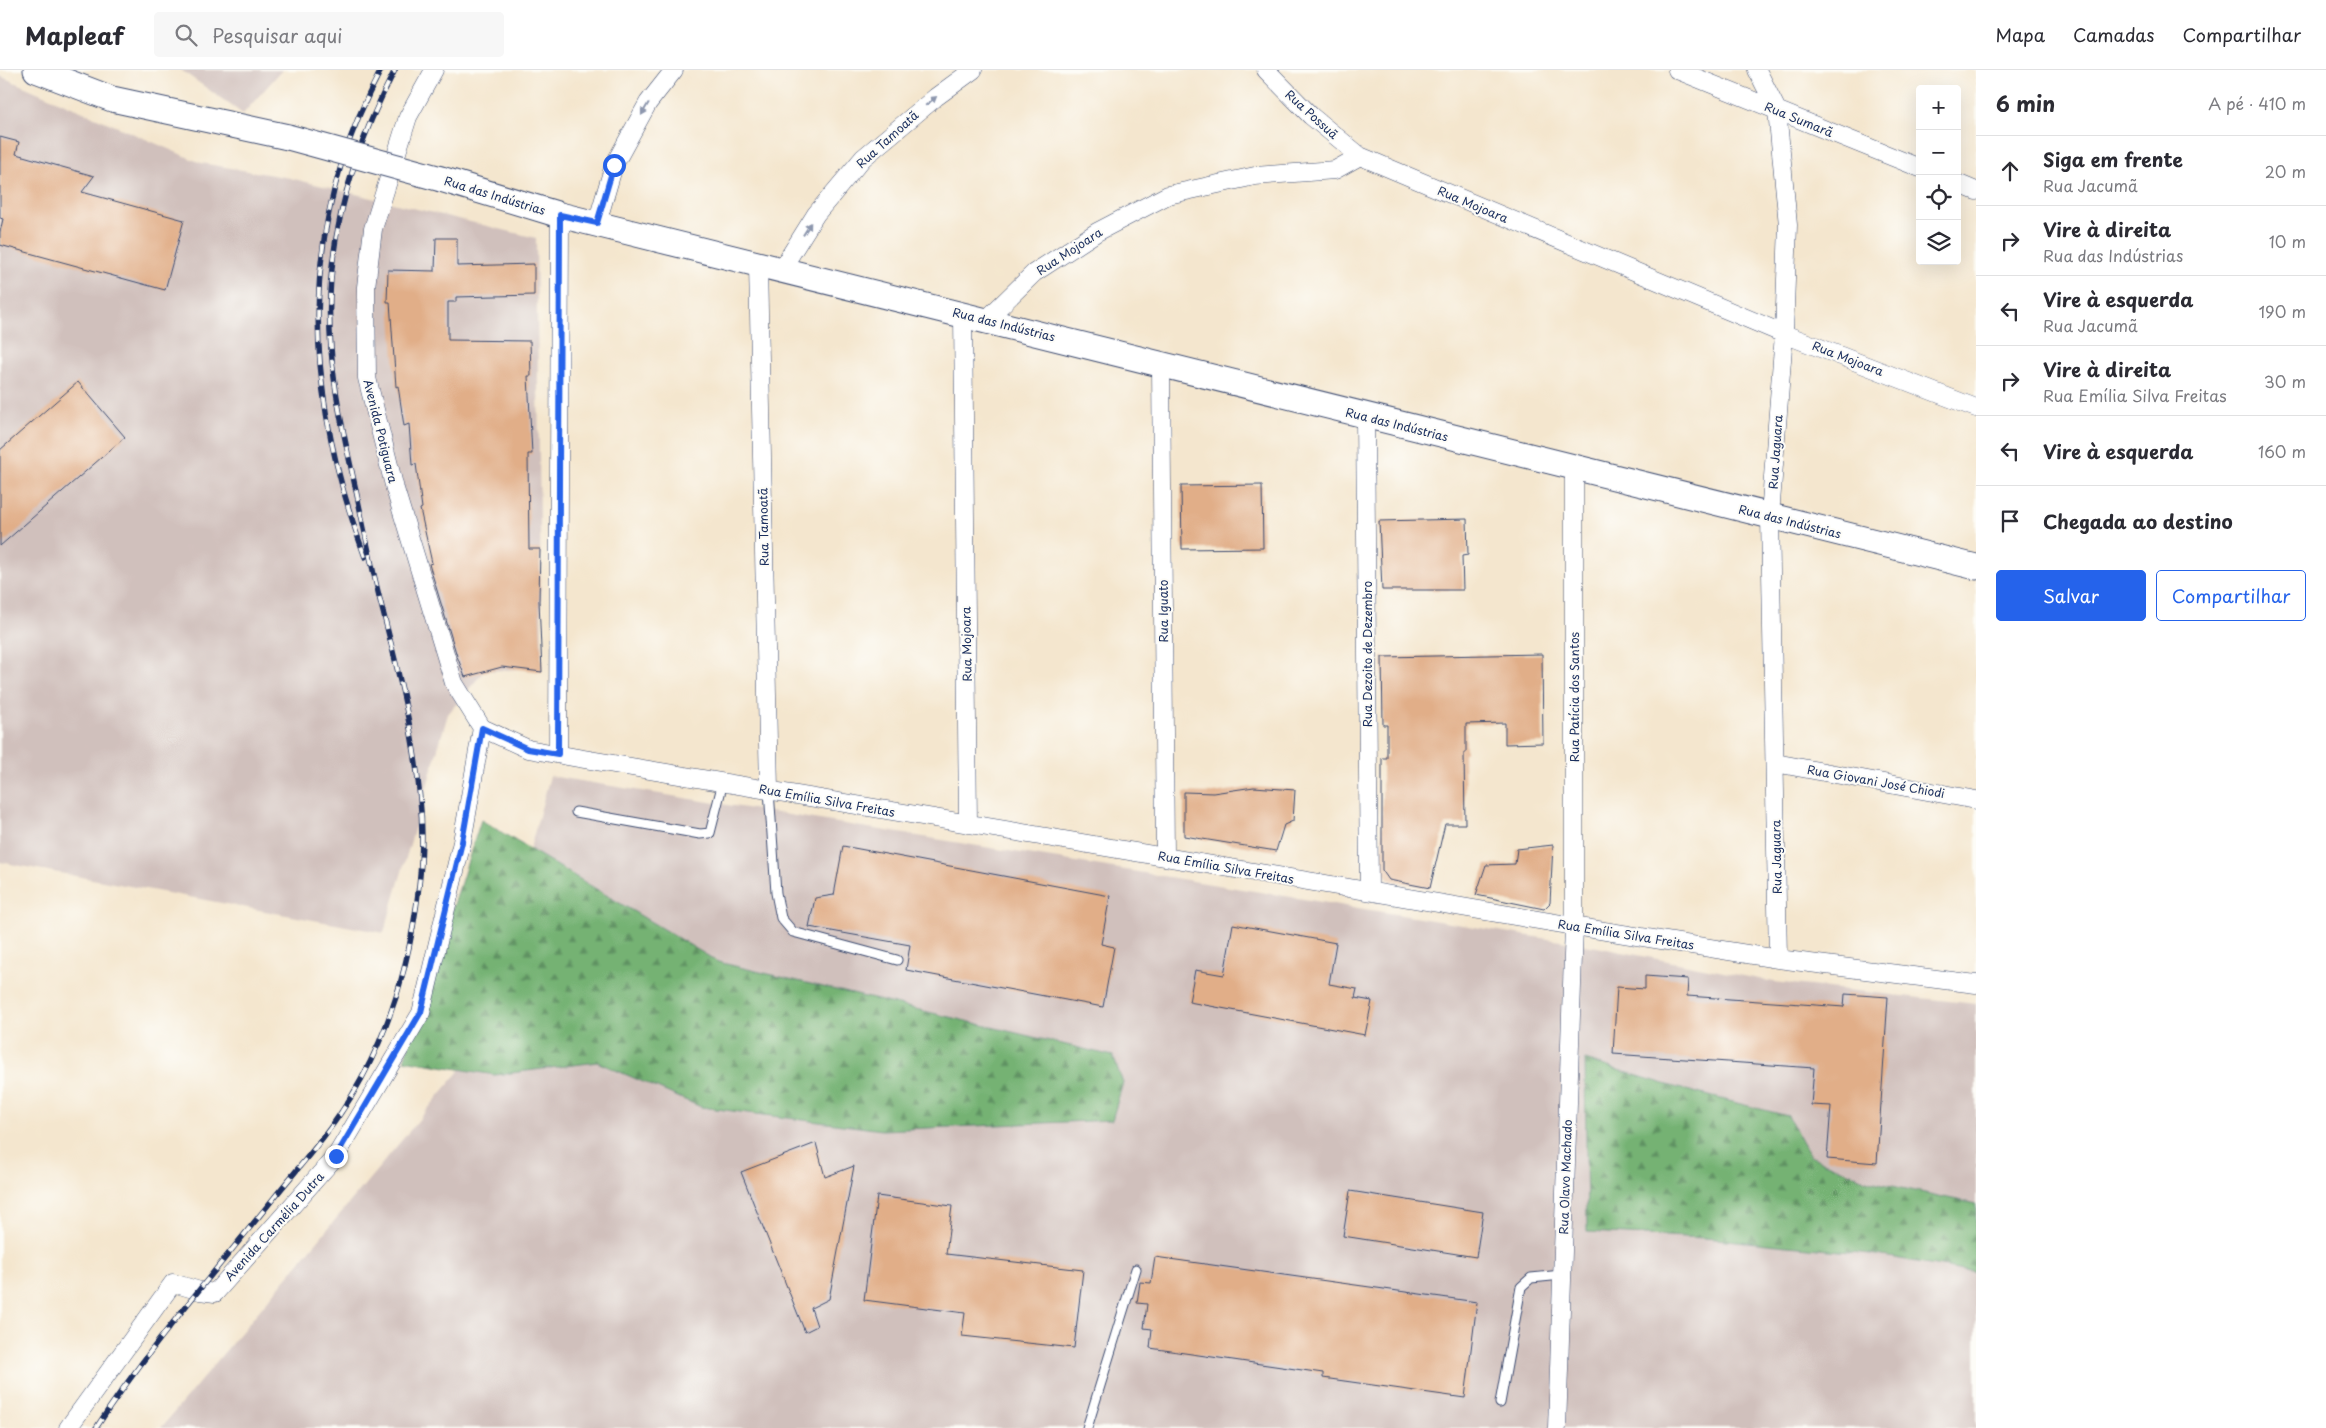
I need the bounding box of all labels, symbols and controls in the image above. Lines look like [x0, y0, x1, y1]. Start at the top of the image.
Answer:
search box [154, 12, 504, 57]
text: Mapleaf [25, 17, 124, 53]
icon: search [172, 21, 200, 49]
text: Pesquisar aqui [212, 21, 342, 49]
text: Mapa [1995, 21, 2045, 48]
text: Camadas [2073, 21, 2155, 48]
text: Compartilhar [2183, 21, 2301, 48]
street label: Rua Possuã [1282, 85, 1343, 143]
map controls [1916, 85, 1961, 265]
button: + [1916, 85, 1961, 130]
text: 6 min [1996, 87, 2055, 119]
text: A pé · 410 m [2208, 91, 2306, 115]
one-way arrow [925, 95, 938, 106]
street label: Rua Sumarã [1762, 97, 1836, 141]
one-way arrow [640, 102, 649, 115]
street label: Rua Tamoatã [852, 106, 922, 172]
button: − [1916, 130, 1961, 175]
text: Siga em frente [2043, 145, 2183, 173]
route start [603, 154, 626, 177]
icon: ahead [1996, 157, 2024, 185]
text: 20 m [2265, 159, 2306, 183]
street label: Rua das Indústrias [442, 171, 548, 219]
text: Rua Jacumã [2043, 173, 2138, 197]
button: locate [1916, 175, 1961, 220]
street label: Rua Mojoara [1435, 181, 1511, 227]
text: Vire à direita [2043, 215, 2171, 243]
button: layers [1916, 220, 1961, 265]
one-way arrow [802, 222, 811, 236]
street label: Rua Mojoara [1033, 223, 1106, 279]
icon: right [1996, 227, 2024, 255]
text: 10 m [2269, 229, 2306, 253]
text: Rua das Indústrias [2043, 243, 2183, 267]
text: Vire à esquerda [2043, 285, 2194, 313]
icon: left [1996, 297, 2024, 325]
text: 190 m [2258, 299, 2306, 323]
street label: Rua das Indústrias [951, 303, 1058, 346]
text: Rua Jacumã [2043, 313, 2138, 337]
street label: Rua Mojoara [1810, 336, 1887, 380]
text: Vire à direita [2043, 355, 2171, 383]
icon: right [1996, 367, 2024, 395]
text: 30 m [2264, 369, 2306, 393]
street label: Avenida Potiguara [359, 377, 403, 485]
text: Rua Emília Silva Freitas [2043, 383, 2227, 407]
street label: Rua das Indústrias [1344, 403, 1451, 446]
street label: Rua Jaguara [1763, 414, 1787, 490]
icon: left [1996, 437, 2024, 465]
text: Vire à esquerda [2043, 437, 2194, 465]
text: 160 m [2258, 439, 2306, 463]
street label: Rua Tamoatã [753, 487, 773, 566]
street label: Rua das Indústrias [1737, 500, 1844, 543]
icon: arrive [1996, 507, 2024, 535]
text: Chegada ao destino [2043, 507, 2233, 535]
button: Salvar [1996, 570, 2146, 621]
button: Compartilhar [2156, 570, 2306, 621]
street label: Rua Iguato [1154, 579, 1172, 642]
street label: Rua Dezoito de Dezembro [1358, 580, 1376, 727]
street label: Rua Mojoara [956, 606, 976, 682]
street label: Rua Patícia dos Santos [1565, 631, 1583, 762]
street label: Rua Giovani José Chiodi [1806, 760, 1946, 802]
street label: Rua Emília Silva Freitas [758, 779, 897, 821]
street label: Rua Jaguara [1766, 819, 1786, 894]
street label: Rua Emília Silva Freitas [1157, 846, 1296, 888]
street label: Rua Emília Silva Freitas [1557, 914, 1696, 954]
street label: Rua Olavo Machado [1554, 1119, 1576, 1235]
route end [325, 1145, 348, 1168]
street label: Avenida Carmélia Dutra [220, 1167, 328, 1284]

